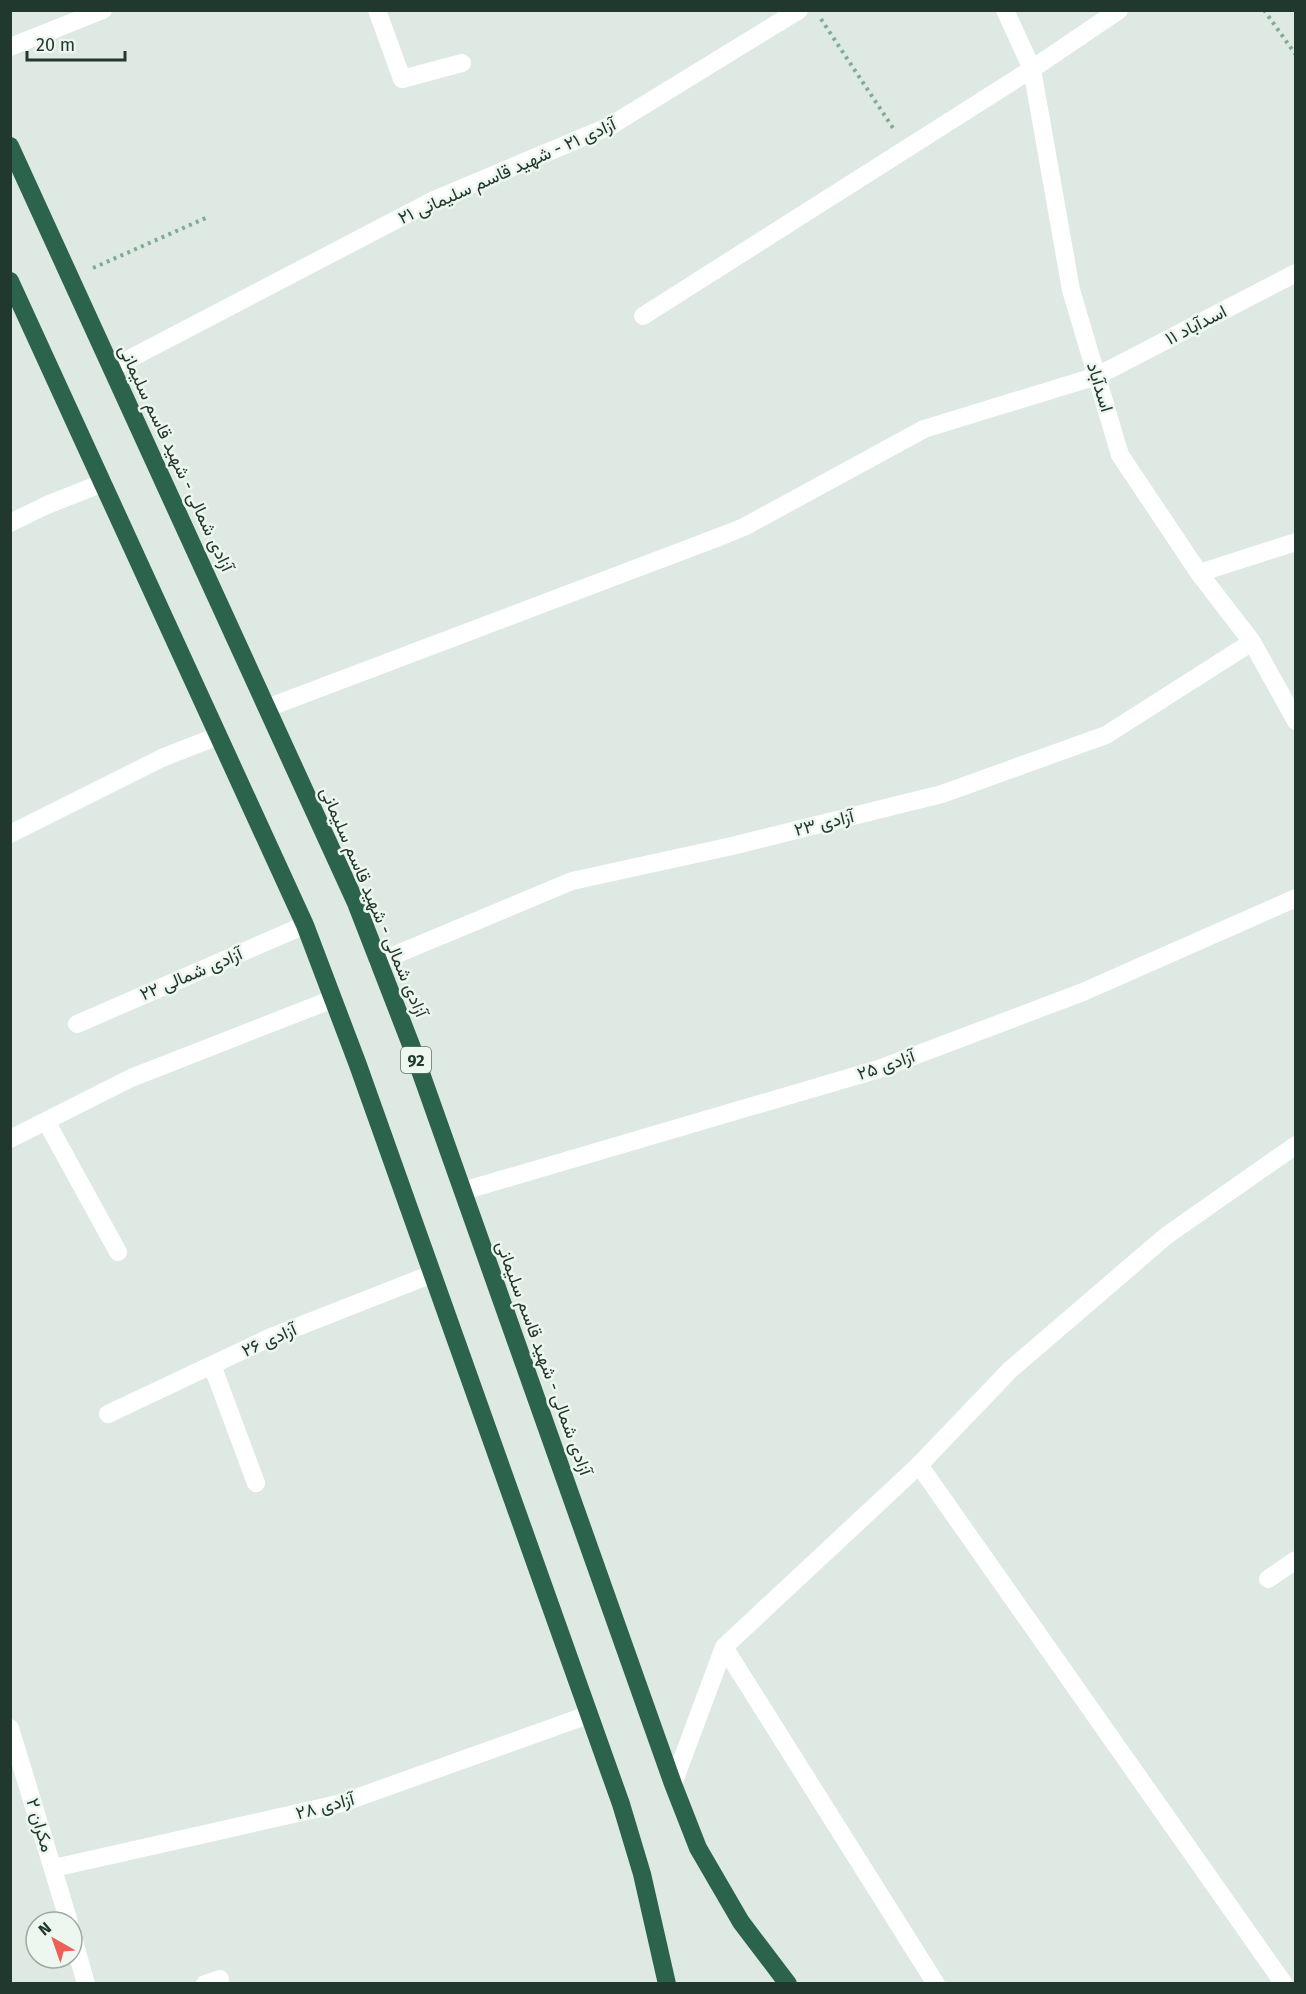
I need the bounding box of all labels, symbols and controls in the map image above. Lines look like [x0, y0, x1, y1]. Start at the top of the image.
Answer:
scale bar [27, 24, 124, 62]
text: 20 m [36, 34, 75, 56]
street label: آزادی ۲۱ - شهید قاسم سلیمانی ۲۱ [395, 112, 621, 230]
street label: اسدآباد ۱۱ [1162, 300, 1230, 350]
street label: آزادی شمالی - شهید قاسم سلیمانی [113, 341, 239, 577]
street label: اسدآباد [1082, 360, 1118, 414]
street label: آزادی شمالی - شهید قاسم سلیمانی [315, 784, 433, 1022]
street label: آزادی ۲۳ [792, 805, 858, 841]
street label: آزادی شمالی ۲۲ [136, 942, 247, 1005]
street label: آزادی ۲۵ [854, 1044, 919, 1085]
road number: 92 [401, 1047, 431, 1073]
street label: آزادی شمالی - شهید قاسم سلیمانی [490, 1238, 597, 1480]
street label: آزادی ۲۶ [238, 1318, 301, 1362]
street label: آزادی ۲۸ [293, 1787, 358, 1824]
street label: مکران ۲ [21, 1795, 59, 1855]
north arrow [24, 1910, 84, 1970]
text: N [35, 1918, 55, 1940]

